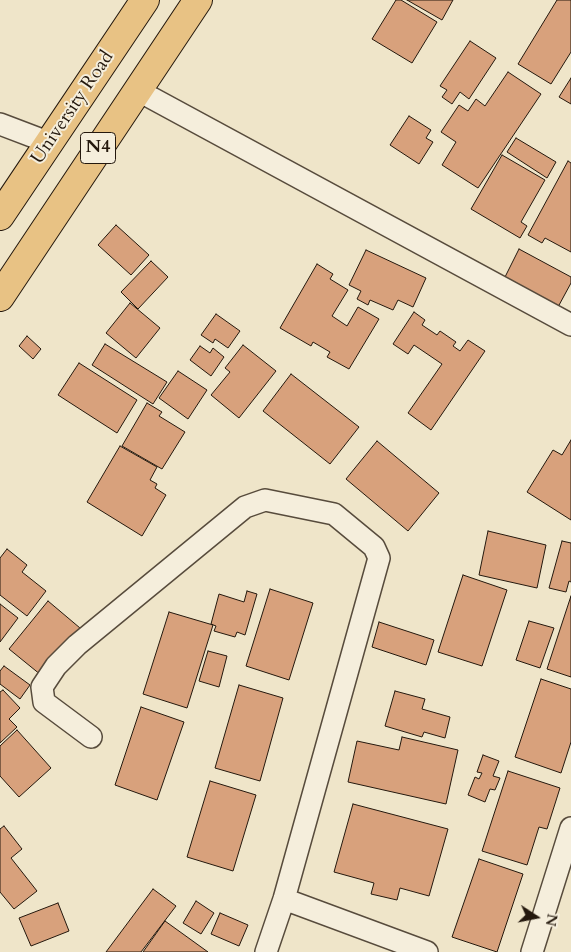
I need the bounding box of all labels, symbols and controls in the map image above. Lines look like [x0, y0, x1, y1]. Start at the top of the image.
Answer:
street label: University Road [27, 47, 119, 169]
road number: N4 [80, 132, 116, 164]
north arrow [511, 892, 561, 942]
text: N [541, 912, 562, 928]

